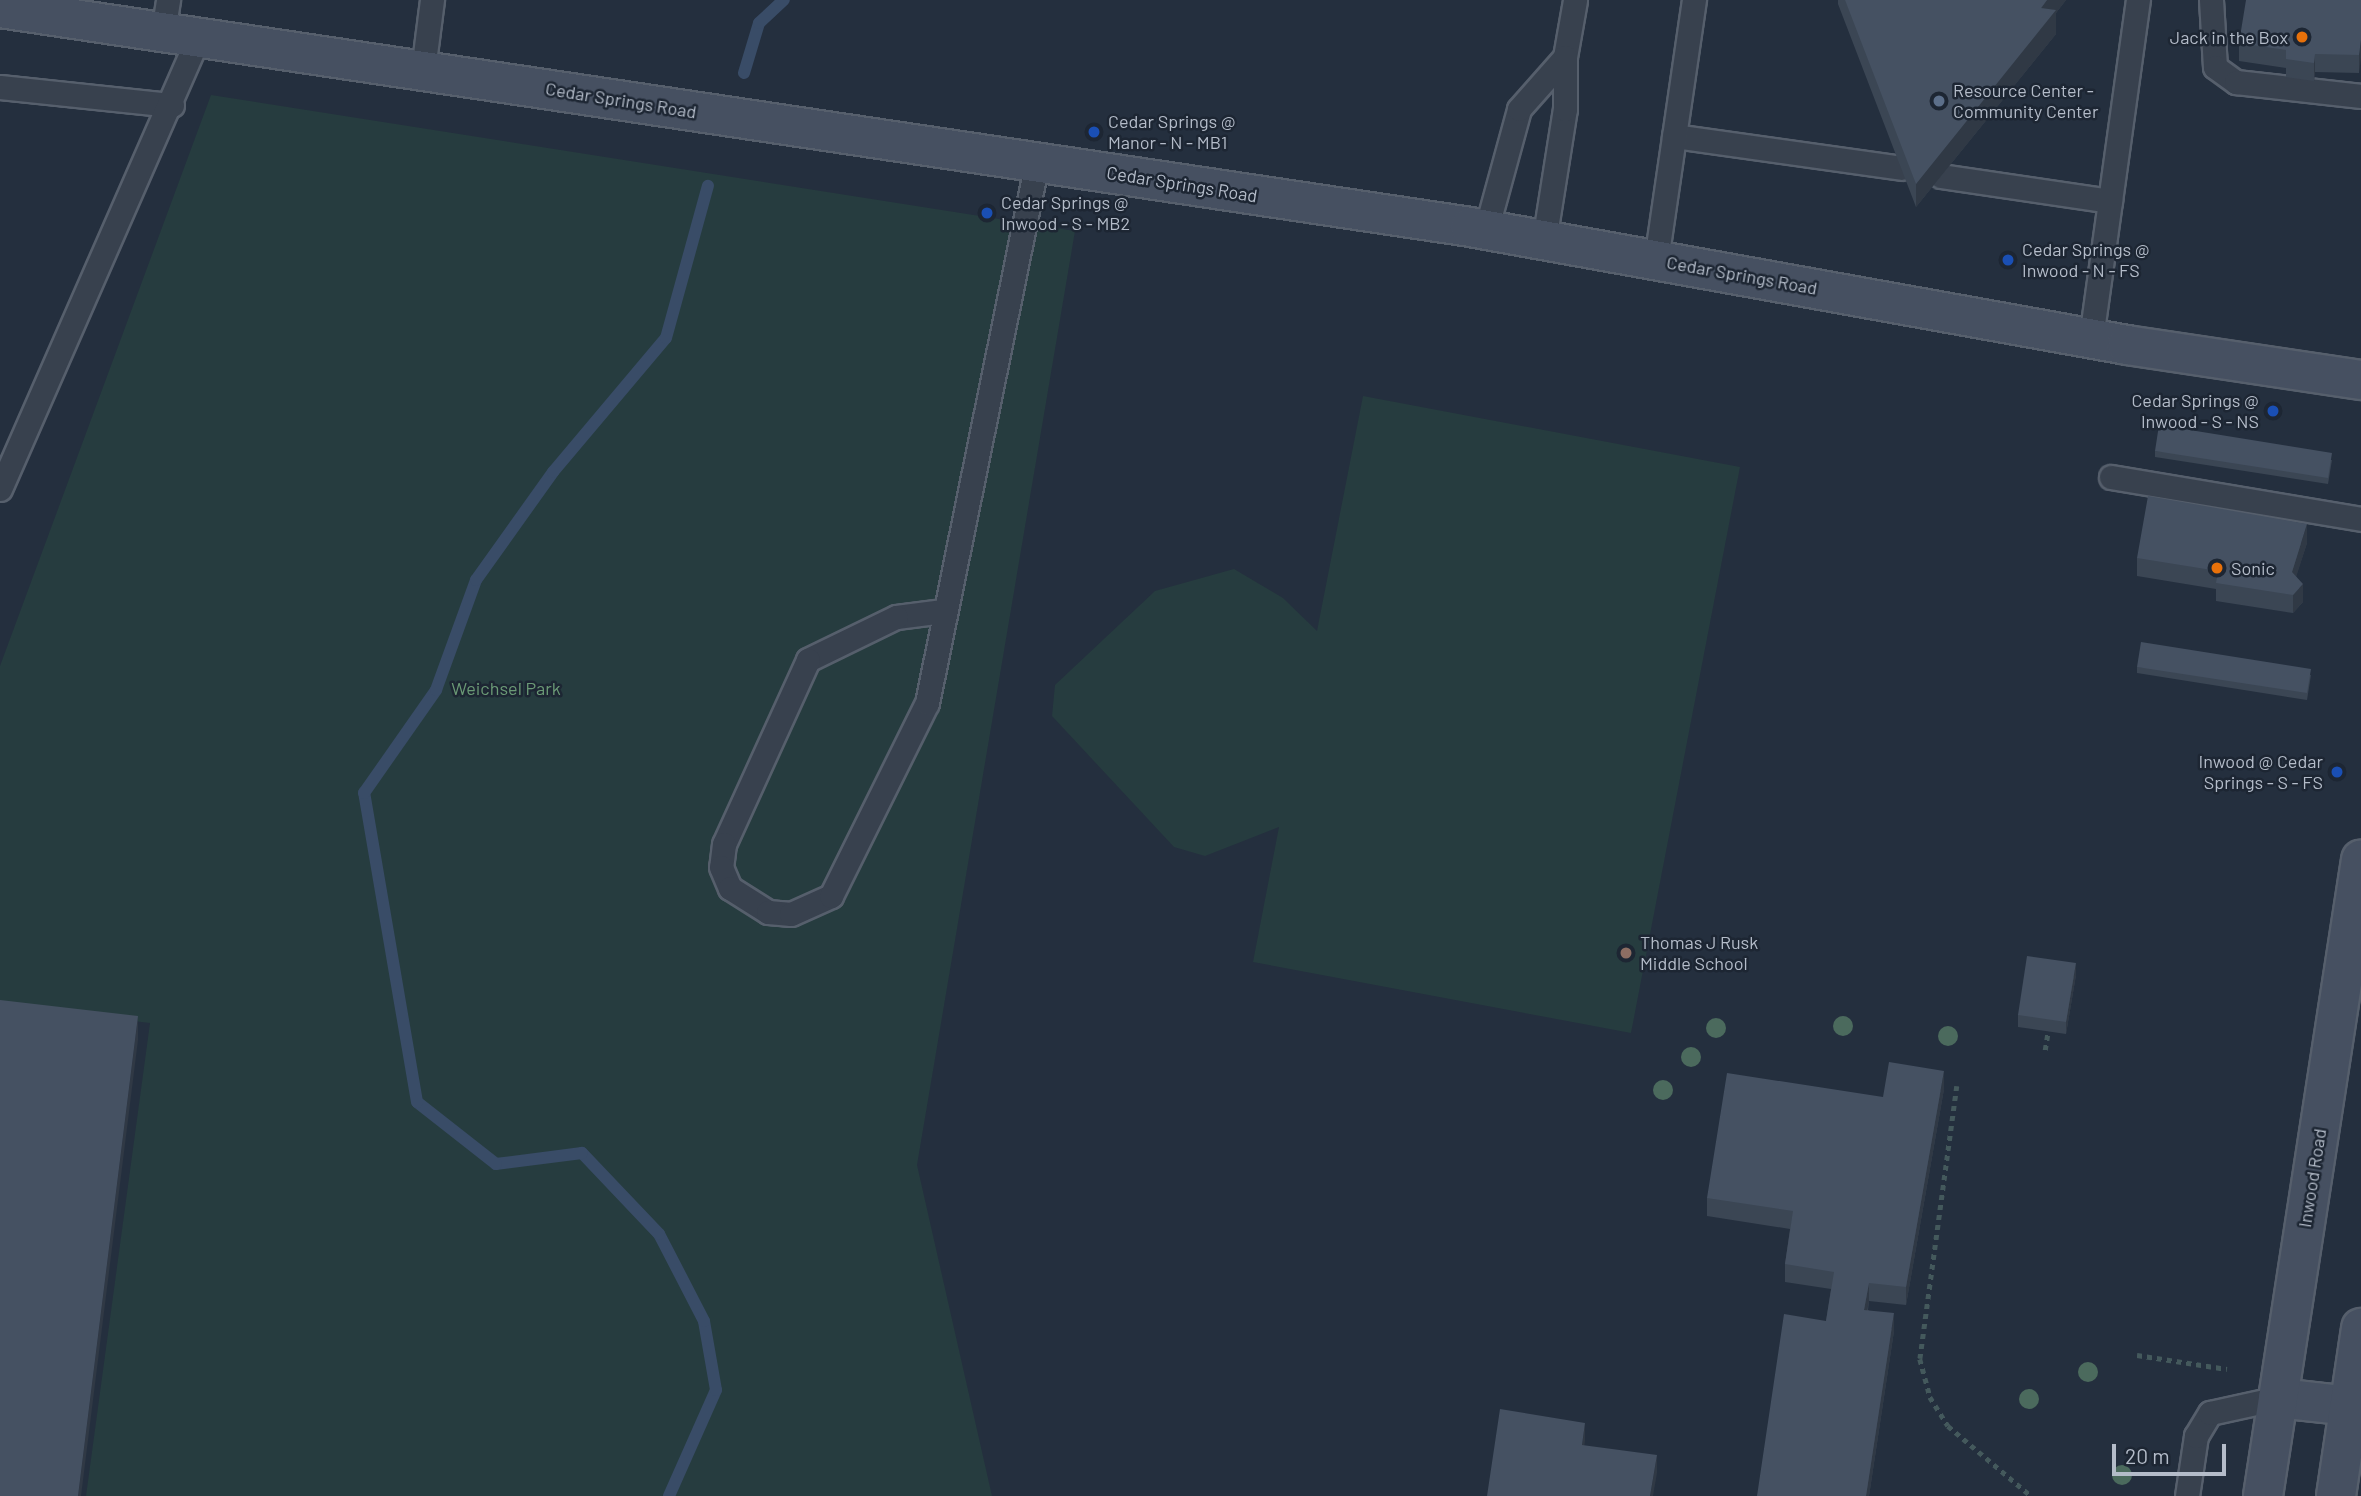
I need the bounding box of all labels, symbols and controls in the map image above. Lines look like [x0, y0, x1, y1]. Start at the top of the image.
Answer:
place label: Jack in the Box [2170, 26, 2288, 48]
marker: Jack in the Box [2294, 29, 2310, 45]
street label: Cedar Springs Road [544, 77, 698, 123]
place label: Resource Center - Community Center [1953, 80, 2099, 122]
marker: Resource Center - Community Center [1931, 93, 1947, 109]
place label: Cedar Springs @ Manor - N - MB1 [1108, 111, 1236, 154]
marker: Cedar Springs @ Manor - N - MB1 [1086, 124, 1102, 140]
street label: Cedar Springs Road [1105, 161, 1259, 207]
place label: Cedar Springs @ Inwood - S - MB2 [1001, 192, 1130, 234]
marker: Cedar Springs @ Inwood - S - MB2 [979, 205, 995, 221]
place label: Cedar Springs @ Inwood - N - FS [2022, 239, 2150, 282]
street label: Cedar Springs Road [1665, 251, 1819, 299]
marker: Cedar Springs @ Inwood - N - FS [2000, 252, 2016, 268]
place label: Cedar Springs @ Inwood - S - NS [2131, 390, 2259, 432]
marker: Cedar Springs @ Inwood - S - NS [2265, 403, 2281, 419]
place label: Sonic [2231, 557, 2275, 579]
marker: Sonic [2209, 560, 2225, 576]
park label: Weichsel Park [451, 677, 561, 699]
place label: Inwood @ Cedar Springs - S - FS [2199, 751, 2323, 794]
marker: Inwood @ Cedar Springs - S - FS [2329, 764, 2345, 780]
place label: Thomas J Rusk Middle School [1640, 932, 1758, 974]
marker: Thomas J Rusk Middle School [1618, 945, 1634, 961]
street label: Inwood Road [2294, 1127, 2330, 1229]
scale bar [2116, 1430, 2230, 1474]
text: 20 m [2125, 1443, 2170, 1468]

